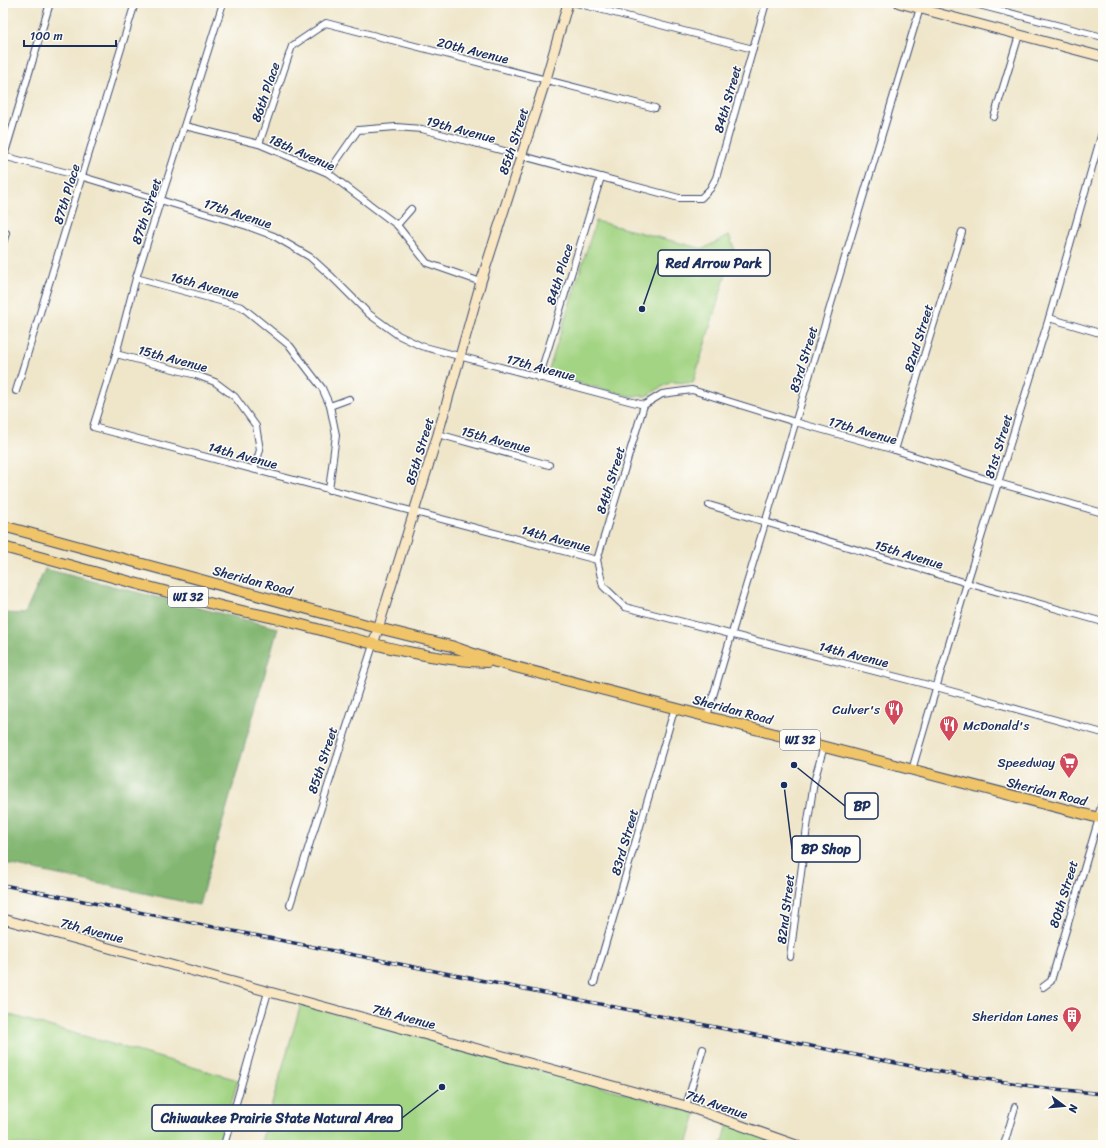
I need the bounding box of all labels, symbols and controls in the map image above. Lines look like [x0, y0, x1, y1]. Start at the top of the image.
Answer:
scale bar [24, 22, 116, 48]
text: 100 m [30, 25, 63, 47]
street label: 20th Avenue [435, 30, 511, 70]
street label: 86th Place [244, 59, 287, 125]
street label: 84th Street [707, 62, 748, 136]
street label: 85th Street [492, 104, 535, 178]
street label: 19th Avenue [424, 109, 498, 150]
street label: 18th Avenue [265, 128, 339, 177]
street label: 87th Place [46, 161, 87, 227]
street label: 87th Street [125, 175, 168, 247]
street label: 17th Avenue [201, 192, 275, 235]
street label: 84th Place [539, 240, 580, 308]
callout: Red Arrow Park [658, 250, 770, 276]
text: Red Arrow Park [665, 251, 763, 276]
street label: 16th Avenue [168, 265, 242, 306]
street label: 82nd Street [897, 301, 940, 375]
street label: 83rd Street [782, 323, 825, 395]
street label: 15th Avenue [136, 338, 210, 379]
street label: 17th Avenue [504, 347, 578, 388]
street label: 17th Avenue [826, 410, 900, 451]
street label: 81st Street [978, 411, 1019, 481]
street label: 85th Street [398, 414, 441, 488]
street label: 15th Avenue [459, 419, 533, 460]
street label: 14th Avenue [206, 435, 280, 476]
street label: 84th Street [589, 443, 632, 517]
street label: 14th Avenue [519, 518, 593, 559]
street label: 15th Avenue [872, 533, 946, 576]
street label: Sheridan Road [210, 559, 297, 603]
road number: WI 32 [168, 587, 208, 607]
street label: 14th Avenue [817, 635, 891, 674]
street label: Sheridan Road [690, 688, 777, 732]
place label: Culver's [832, 698, 881, 721]
restaurant icon: Culver's [883, 698, 905, 726]
restaurant icon: McDonald's [938, 714, 960, 742]
place label: McDonald's [963, 714, 1029, 737]
street label: 85th Street [301, 723, 344, 797]
road number: WI 32 [780, 730, 820, 750]
place label: Speedway [998, 751, 1055, 774]
supermarket icon: Speedway [1058, 751, 1080, 779]
street label: Sheridan Road [1004, 770, 1091, 813]
callout: BP [845, 793, 878, 819]
text: BP [853, 794, 871, 819]
street label: 83rd Street [604, 806, 645, 878]
callout: BP Shop [792, 836, 860, 862]
text: BP Shop [801, 837, 852, 862]
street label: 80th Street [1042, 857, 1085, 931]
street label: 82nd Street [770, 872, 801, 945]
street label: 7th Avenue [58, 911, 126, 950]
street label: 7th Avenue [370, 997, 438, 1036]
place label: Sheridan Lanes [972, 1005, 1059, 1028]
building icon: Sheridan Lanes [1061, 1005, 1083, 1033]
street label: 7th Avenue [682, 1083, 751, 1126]
north arrow [1044, 1086, 1084, 1126]
text: N [1063, 1101, 1084, 1115]
callout: Chiwaukee Prairie State Natural Area [152, 1105, 402, 1131]
text: Chiwaukee Prairie State Natural Area [160, 1106, 393, 1131]

